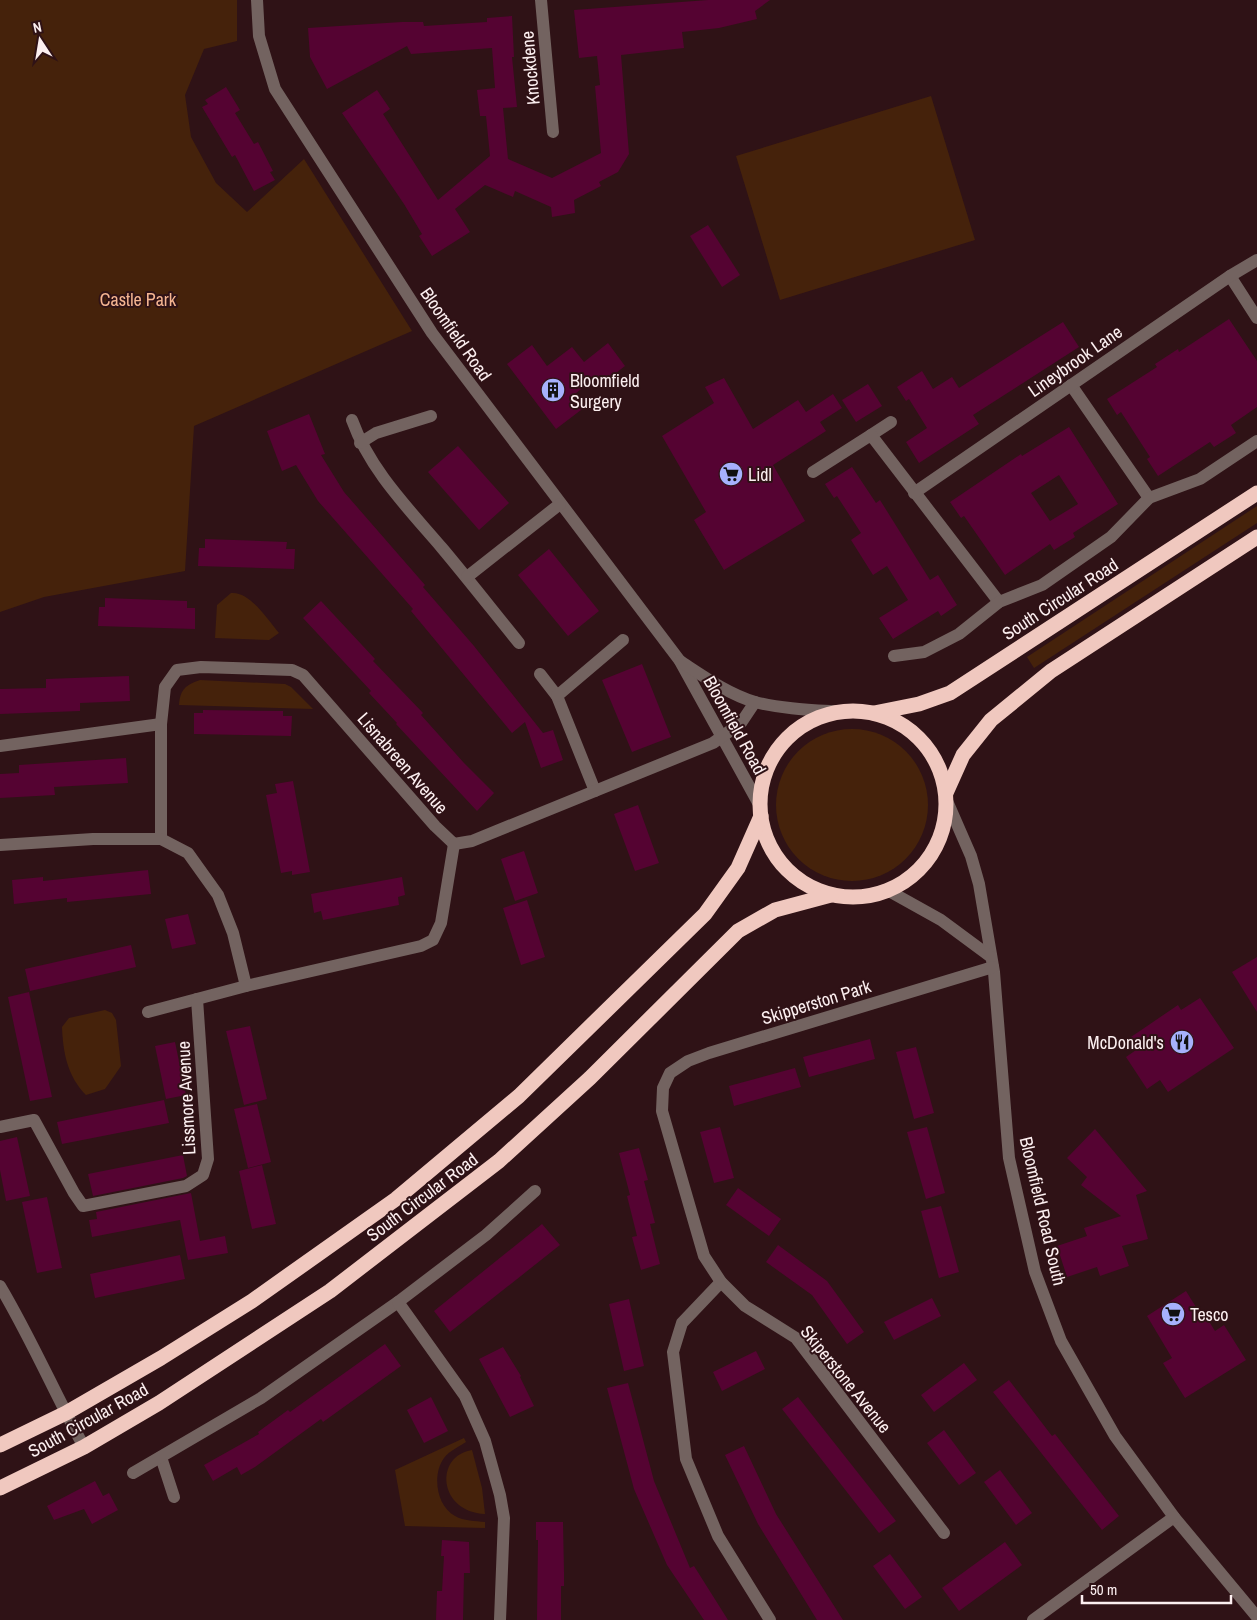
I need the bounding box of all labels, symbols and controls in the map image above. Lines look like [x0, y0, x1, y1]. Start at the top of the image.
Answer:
north arrow [15, 15, 65, 65]
text: N [31, 18, 43, 37]
street label: Knockdene [514, 30, 546, 106]
street label: Bloomfield Road [414, 282, 498, 386]
park label: Castle Park [100, 287, 177, 312]
street label: Lineybrook Lane [1023, 319, 1127, 403]
place label: Bloomfield Surgery [570, 368, 640, 414]
building icon: Bloomfield Surgery [540, 377, 566, 403]
supermarket icon: Lidl [718, 461, 744, 487]
place label: Lidl [748, 462, 772, 487]
street label: South Circular Road [997, 552, 1123, 646]
street label: Bloomfield Road [698, 671, 772, 779]
street label: Lisnabreen Avenue [352, 707, 454, 819]
street label: Skipperston Park [758, 973, 874, 1031]
restaurant icon: McDonald's [1169, 1029, 1195, 1055]
place label: McDonald's [1087, 1030, 1164, 1055]
street label: Lissmore Avenue [171, 1041, 201, 1155]
street label: Bloomfield Road South [1014, 1134, 1072, 1288]
street label: South Circular Road [361, 1147, 483, 1247]
supermarket icon: Tesco [1160, 1301, 1186, 1327]
place label: Tesco [1190, 1302, 1229, 1327]
street label: Skiperstone Avenue [795, 1320, 897, 1438]
street label: South Circular Road [23, 1377, 153, 1463]
scale bar [1082, 1572, 1231, 1604]
text: 50 m [1090, 1579, 1117, 1600]

